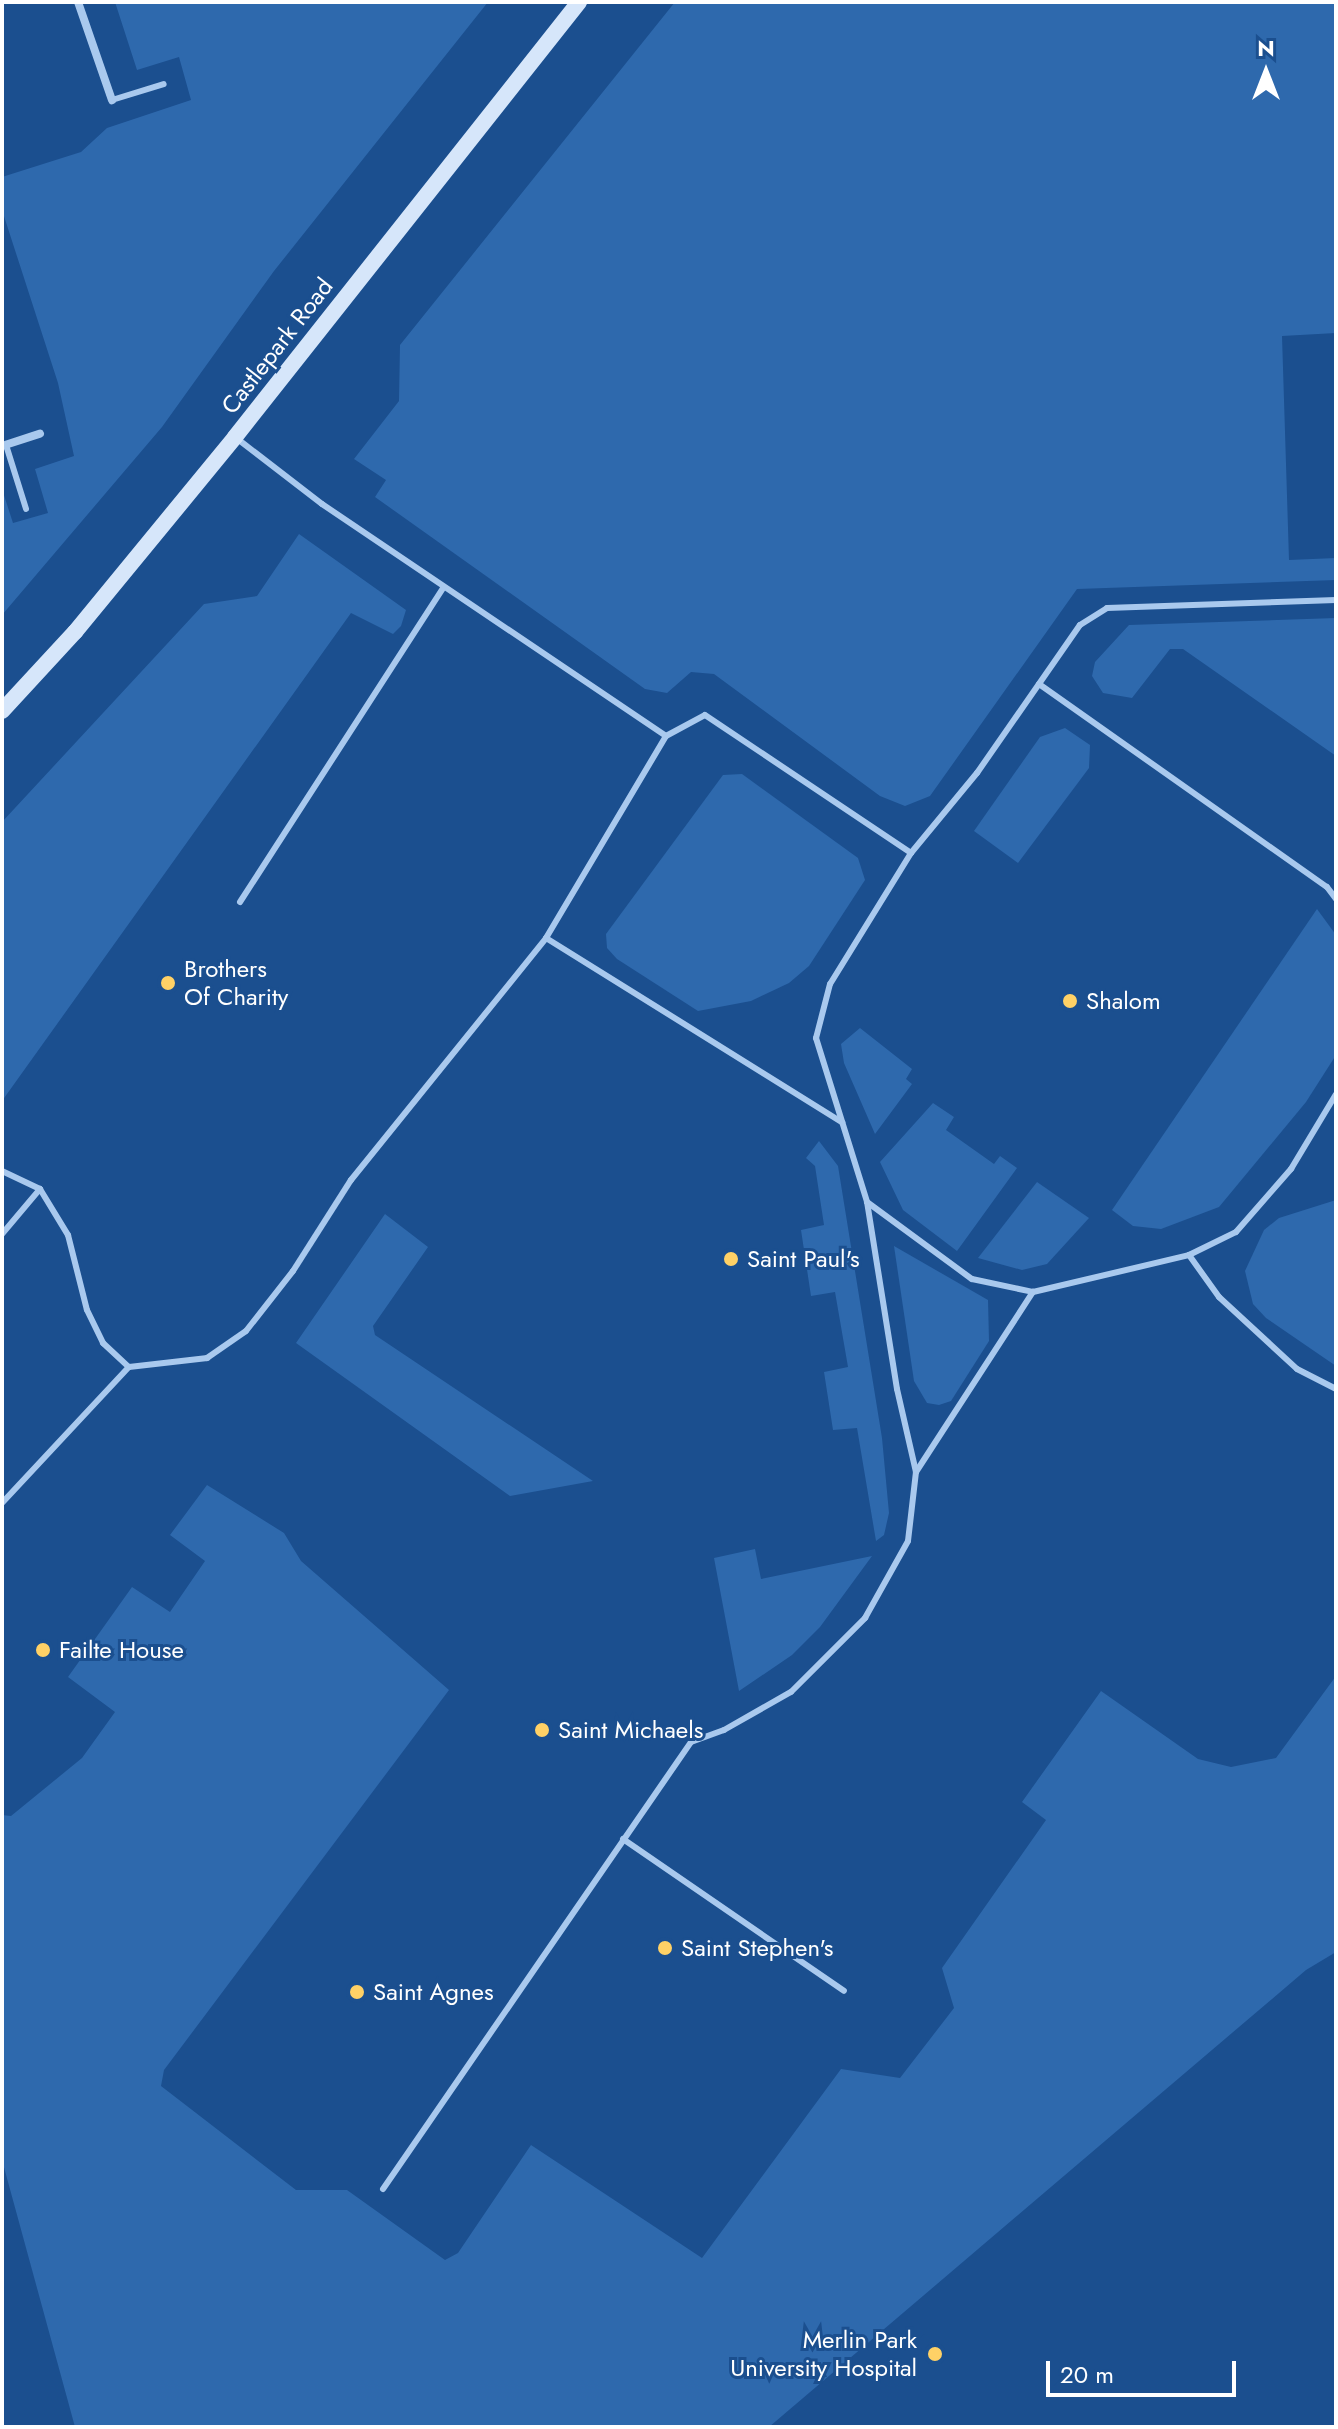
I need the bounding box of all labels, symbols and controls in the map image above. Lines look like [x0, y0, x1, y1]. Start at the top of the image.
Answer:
north arrow [1226, 32, 1306, 112]
text: N [1257, 32, 1275, 64]
street label: Castlepark Road [215, 272, 339, 420]
place label: Brothers Of Charity [184, 955, 288, 1011]
marker: Brothers Of Charity [159, 974, 177, 992]
place label: Shalom [1086, 987, 1161, 1015]
marker: Shalom [1061, 992, 1079, 1010]
place label: Saint Paul's [747, 1245, 860, 1273]
marker: Saint Paul's [722, 1250, 740, 1268]
place label: Failte House [59, 1636, 184, 1664]
marker: Failte House [34, 1641, 52, 1659]
place label: Saint Michaels [558, 1716, 703, 1744]
marker: Saint Michaels [533, 1721, 551, 1739]
place label: Saint Stephen's [681, 1934, 833, 1962]
marker: Saint Stephen's [656, 1939, 674, 1957]
place label: Saint Agnes [373, 1978, 494, 2006]
marker: Saint Agnes [348, 1983, 366, 2001]
place label: Merlin Park University Hospital [730, 2326, 917, 2382]
marker: Merlin Park University Hospital [924, 2343, 946, 2365]
scale bar [1050, 2345, 1240, 2395]
text: 20 m [1060, 2357, 1114, 2392]

